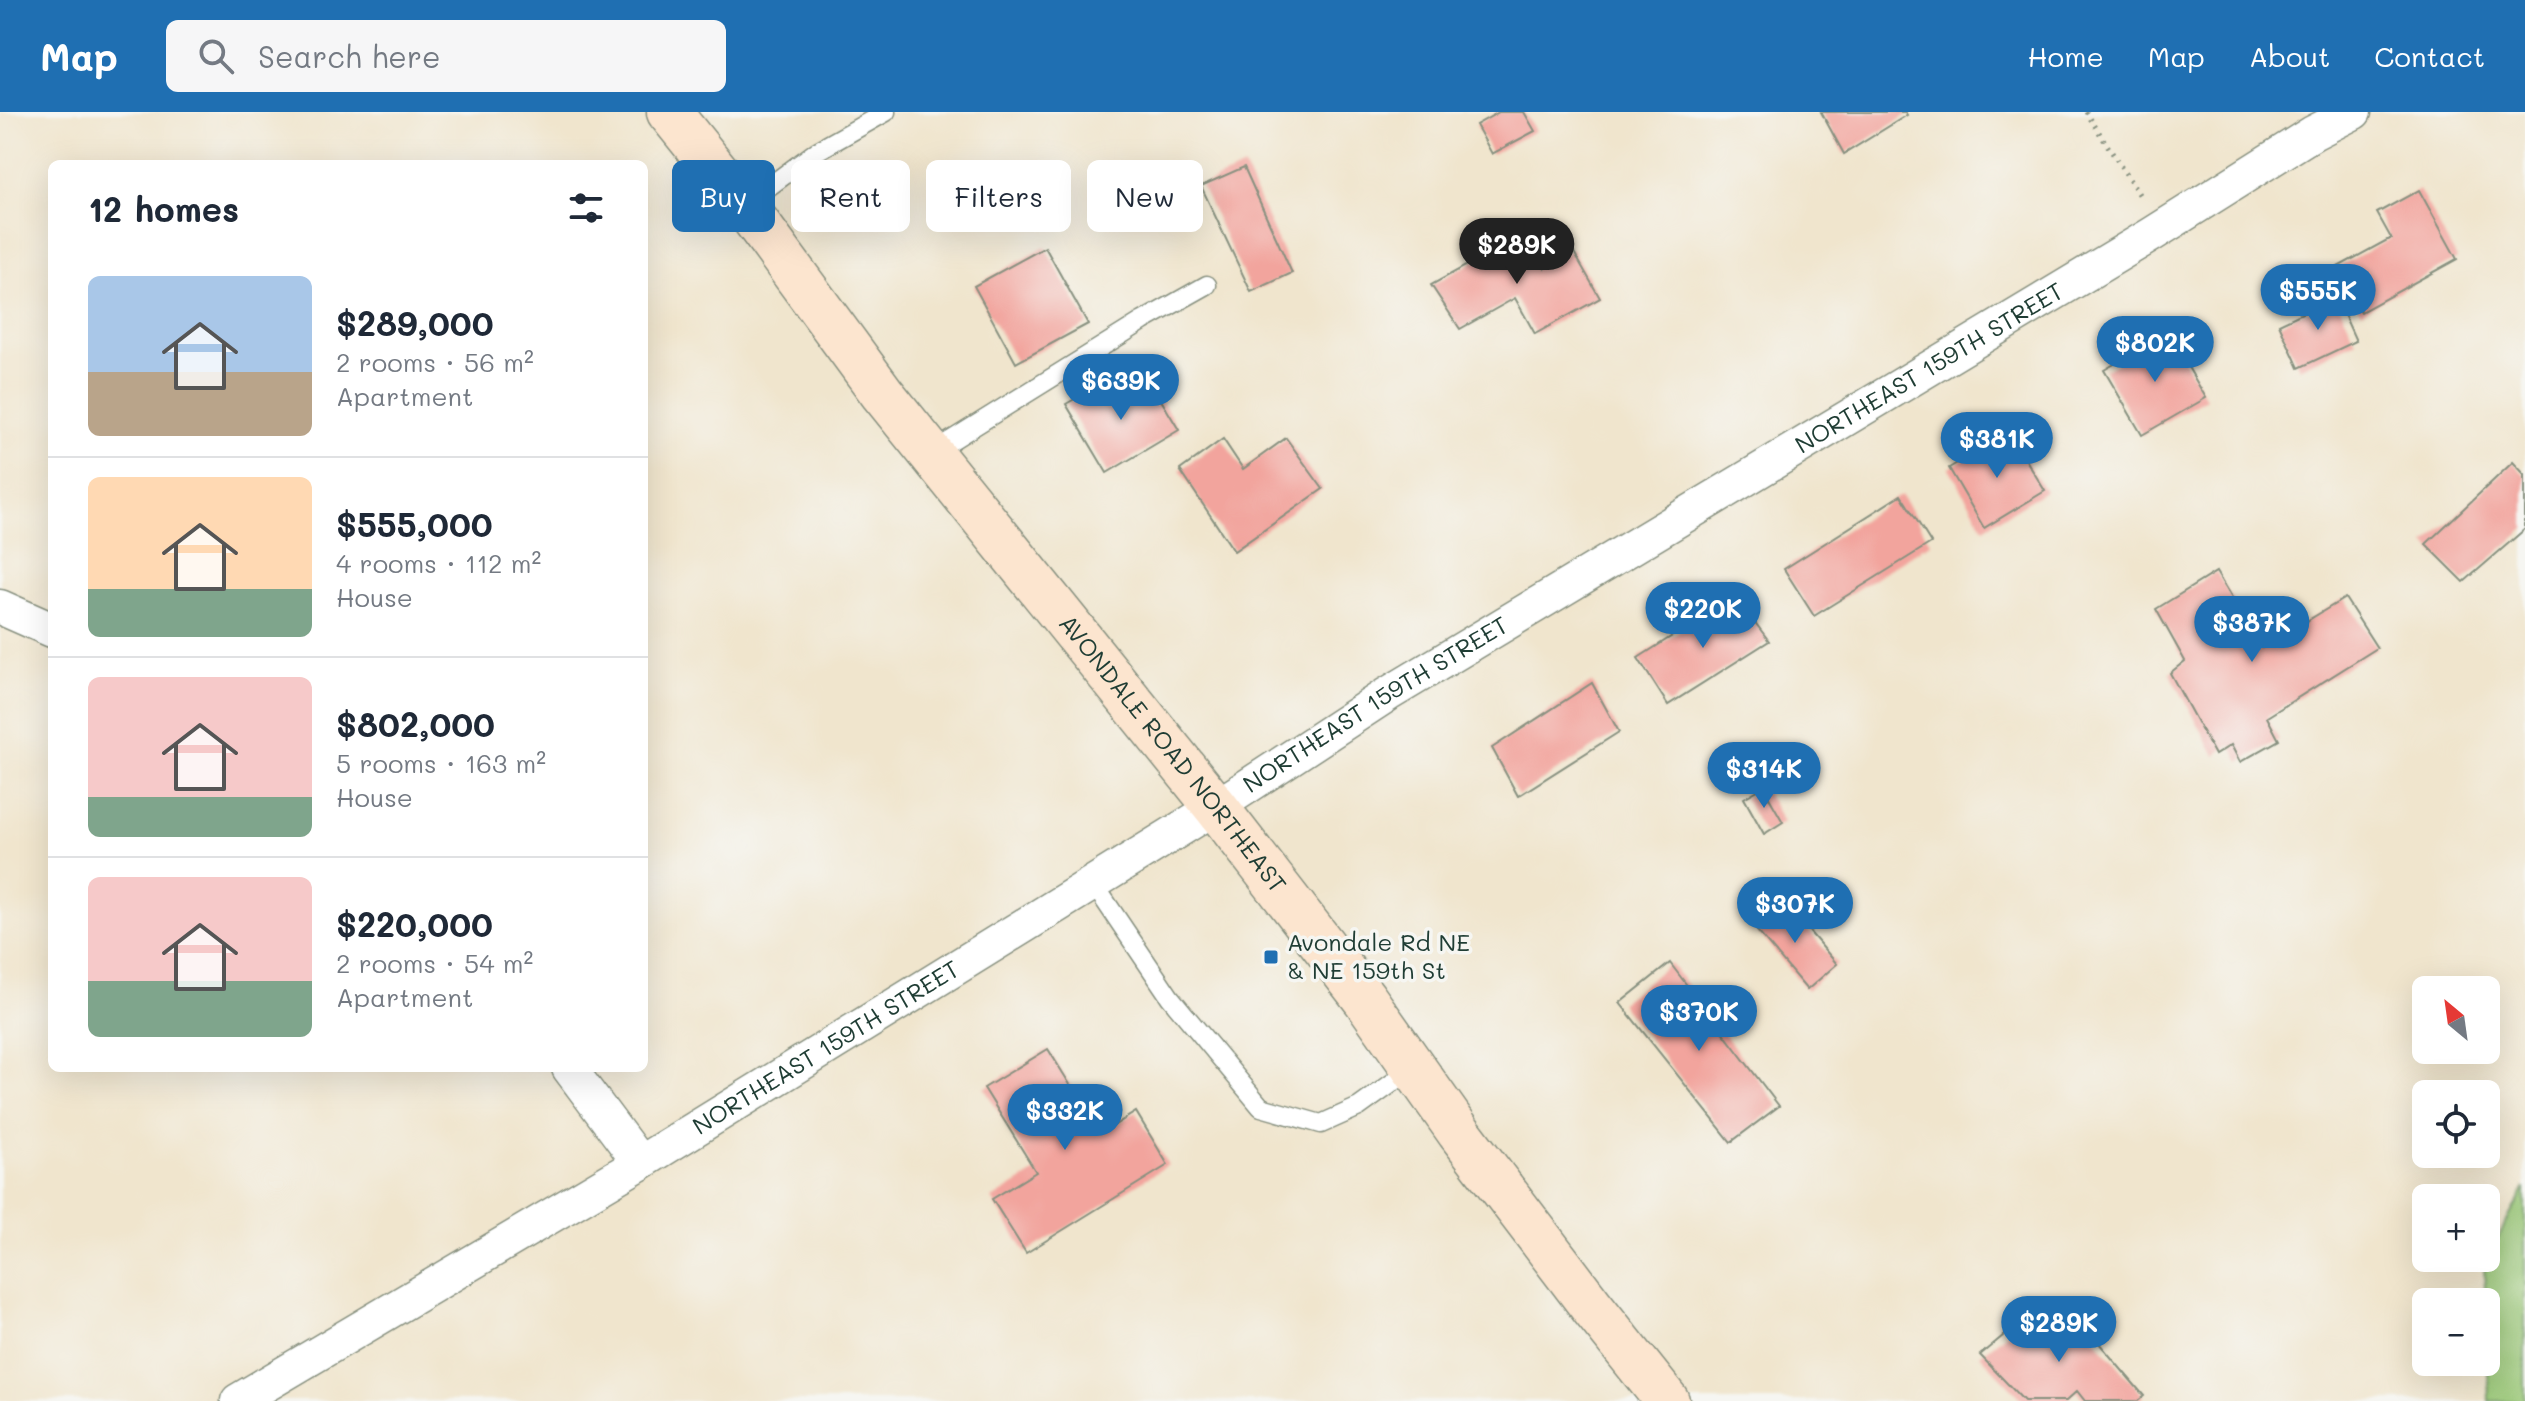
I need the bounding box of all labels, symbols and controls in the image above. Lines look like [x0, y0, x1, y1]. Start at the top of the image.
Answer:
search box [166, 20, 726, 92]
text: Map [40, 31, 118, 81]
icon: search [194, 34, 238, 78]
text: Search here [258, 36, 441, 76]
text: Home [2028, 38, 2104, 74]
text: Map [2148, 38, 2205, 74]
text: About [2249, 38, 2330, 74]
text: Contact [2374, 38, 2485, 74]
chip: Buy [672, 160, 775, 232]
chip: Rent [791, 160, 910, 232]
chip: Filters [926, 160, 1071, 232]
chip: New [1087, 160, 1203, 232]
text: 12 homes [88, 186, 239, 231]
icon: filters [564, 186, 608, 230]
pin: $289K [1461, 218, 1573, 286]
text: $289K [1477, 227, 1557, 261]
pin: $555K [2262, 264, 2374, 332]
text: $555K [2279, 273, 2357, 307]
street label: NORTHEAST 159TH STREET [1789, 274, 2069, 460]
text: $289,000 [336, 300, 494, 345]
icon: home [152, 308, 248, 404]
pin: $802K [2099, 316, 2211, 384]
text: $802K [2115, 325, 2195, 359]
text: 2 rooms · 56 m² [336, 345, 534, 379]
pin: $639K [1065, 354, 1177, 422]
text: $639K [1081, 363, 1161, 397]
text: Apartment [336, 379, 473, 413]
pin: $381K [1941, 412, 2053, 480]
text: $381K [1959, 421, 2035, 455]
text: $555,000 [336, 501, 493, 546]
icon: home [152, 509, 248, 605]
text: 4 rooms · 112 m² [336, 546, 541, 580]
text: House [336, 580, 413, 614]
pin: $220K [1647, 582, 1759, 650]
text: $220K [1664, 591, 1742, 625]
pin: $387K [2196, 596, 2308, 664]
text: $387K [2212, 605, 2292, 639]
street label: AVONDALE ROAD NORTHEAST [1053, 608, 1294, 899]
street label: NORTHEAST 159TH STREET [1237, 608, 1513, 799]
text: $802,000 [336, 701, 495, 746]
icon: home [152, 709, 248, 805]
pin: $314K [1708, 742, 1820, 810]
text: 5 rooms · 163 m² [336, 746, 546, 780]
text: $314K [1726, 751, 1802, 785]
text: House [336, 780, 413, 814]
pin: $307K [1739, 877, 1851, 945]
text: $307K [1755, 886, 1835, 920]
text: $220,000 [336, 901, 493, 946]
icon: home [152, 909, 248, 1005]
place label: Avondale Rd NE & NE 159th St [1287, 926, 1470, 985]
text: 2 rooms · 54 m² [336, 946, 533, 980]
marker: Avondale Rd NE & NE 159th St [1262, 948, 1280, 966]
street label: NORTHEAST 159TH STREET [686, 953, 964, 1141]
north arrow [2412, 976, 2500, 1064]
map controls [2412, 976, 2500, 1376]
text: Apartment [336, 980, 473, 1014]
pin: $370K [1643, 985, 1755, 1053]
text: $370K [1659, 994, 1739, 1028]
button: locate [2412, 1080, 2500, 1168]
pin: $332K [1009, 1084, 1121, 1152]
text: $332K [1026, 1093, 1104, 1127]
button: + [2412, 1184, 2500, 1272]
button: − [2412, 1288, 2500, 1376]
pin: $289K [2003, 1296, 2115, 1364]
text: $289K [2019, 1305, 2099, 1339]

